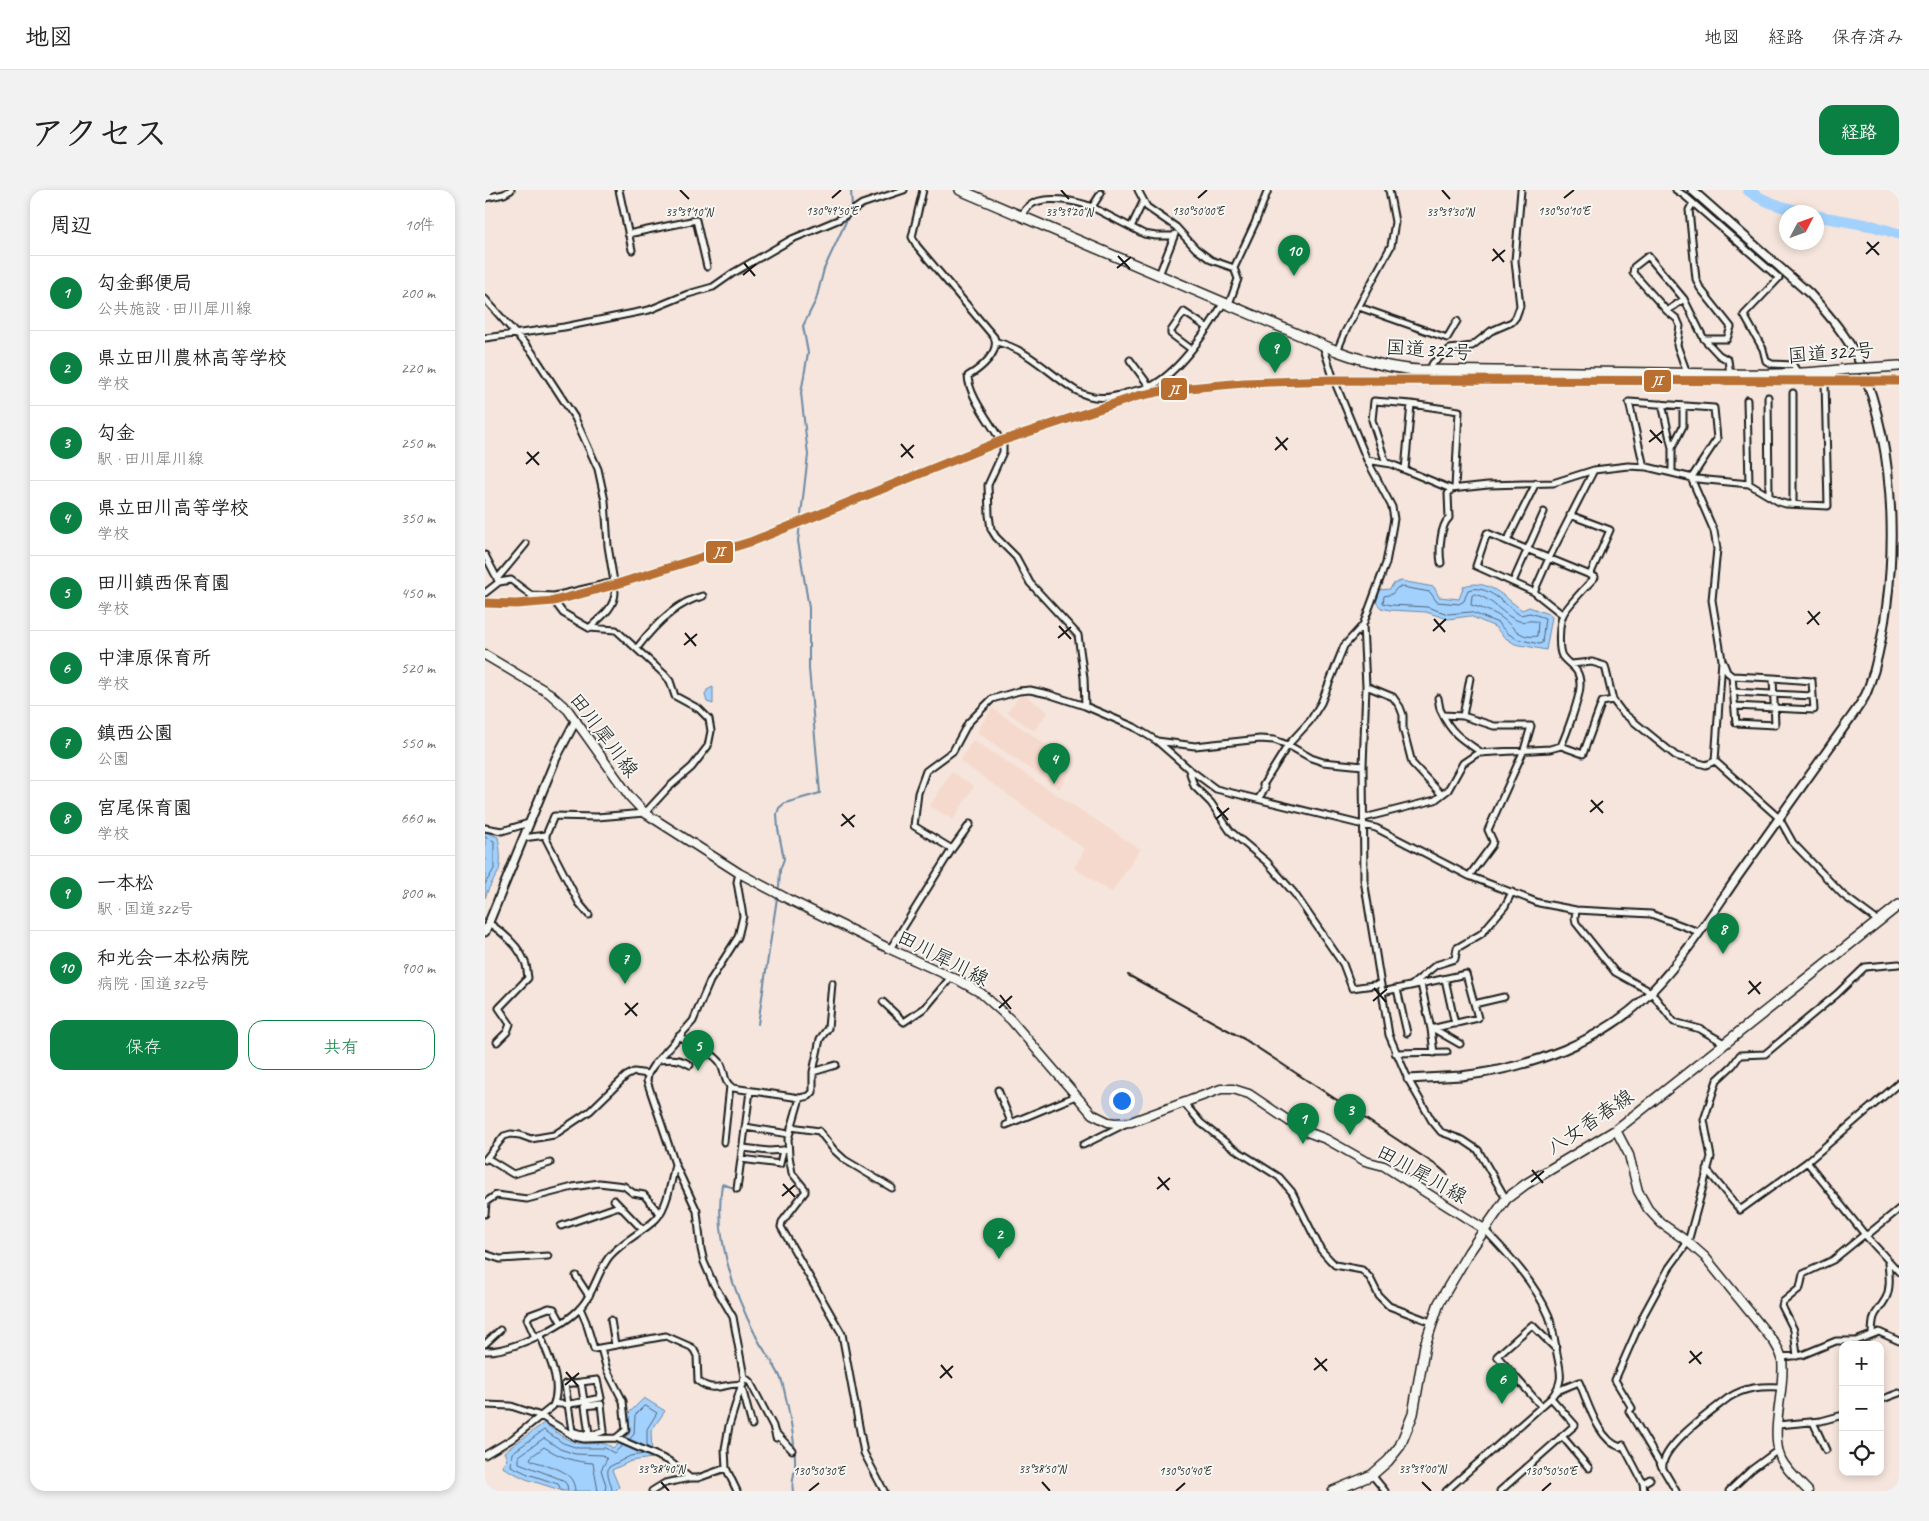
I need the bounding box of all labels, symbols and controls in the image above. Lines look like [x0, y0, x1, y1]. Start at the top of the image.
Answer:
text: 地図 [25, 22, 73, 52]
text: 地図 [1704, 26, 1740, 48]
text: 経路 [1768, 26, 1804, 48]
text: 保存済み [1832, 26, 1904, 48]
button: 経路 [1819, 105, 1899, 155]
text: アクセス [30, 111, 168, 156]
text: 130°49'50"E [806, 203, 860, 219]
text: 130°50'00"E [1172, 203, 1226, 219]
text: 130°50'10"E [1538, 203, 1592, 219]
text: 33°39'10"N [665, 204, 714, 220]
text: 33°39'20"N [1045, 204, 1094, 220]
text: 33°39'30"N [1426, 204, 1475, 220]
north arrow [1779, 205, 1824, 250]
text: 周辺 [50, 212, 92, 238]
text: 10件 [405, 215, 435, 235]
pin: 10 [1278, 235, 1310, 276]
text: 勾金郵便局 [97, 271, 192, 295]
text: 1 [62, 283, 70, 303]
text: 200 m [401, 283, 435, 303]
text: 公共施設 · 田川犀川線 [97, 299, 252, 319]
pin: 9 [1259, 332, 1291, 373]
street label: 国道322号 [1385, 334, 1473, 366]
street label: 国道322号 [1787, 337, 1875, 369]
text: 県立田川農林高等学校 [97, 346, 287, 370]
text: 2 [62, 358, 70, 378]
text: 220 m [401, 358, 435, 378]
line badge: JI [1643, 369, 1672, 393]
text: JI [1651, 372, 1665, 389]
text: 学校 [97, 374, 129, 394]
line badge: JI [1160, 377, 1188, 401]
text: JI [1168, 381, 1182, 398]
text: 勾金 [97, 421, 135, 445]
text: 3 [62, 433, 70, 453]
text: 250 m [401, 433, 435, 453]
text: 駅 · 田川犀川線 [97, 449, 204, 469]
text: 県立田川高等学校 [97, 496, 249, 520]
text: 4 [62, 508, 70, 528]
text: 350 m [401, 508, 435, 528]
text: 学校 [97, 524, 129, 544]
line badge: JI [705, 540, 734, 564]
text: JI [713, 543, 727, 560]
text: 田川鎮西保育園 [97, 571, 230, 595]
text: 5 [63, 583, 69, 603]
text: 450 m [401, 583, 435, 603]
text: 学校 [97, 599, 129, 619]
text: 中津原保育所 [97, 646, 211, 670]
text: 6 [62, 658, 70, 678]
text: 520 m [401, 658, 435, 678]
text: 学校 [97, 674, 129, 694]
street label: 田川犀川線 [564, 688, 644, 782]
text: 鎮西公園 [97, 721, 173, 745]
text: 7 [62, 733, 70, 753]
text: 550 m [401, 733, 435, 753]
pin: 4 [1038, 743, 1070, 784]
text: 公園 [97, 749, 129, 769]
text: 宮尾保育園 [97, 796, 192, 820]
text: 8 [62, 808, 70, 828]
text: 660 m [401, 808, 435, 828]
text: 学校 [97, 824, 129, 844]
text: 一本松 [97, 871, 154, 895]
text: 9 [62, 883, 70, 903]
text: 800 m [401, 883, 435, 903]
text: 駅 · 国道322号 [97, 899, 193, 919]
pin: 8 [1707, 913, 1739, 954]
street label: 田川犀川線 [893, 924, 993, 992]
pin: 7 [609, 943, 641, 984]
text: 和光会一本松病院 [97, 946, 249, 970]
text: 10 [59, 958, 73, 978]
text: 900 m [401, 958, 435, 978]
text: 病院 · 国道322号 [97, 974, 209, 994]
button: 保存 [50, 1020, 238, 1070]
button: 共有 [248, 1020, 435, 1070]
pin: 5 [682, 1030, 714, 1071]
street label: 八女香春線 [1542, 1084, 1638, 1160]
your location [1109, 1088, 1135, 1114]
pin: 3 [1334, 1094, 1366, 1135]
pin: 1 [1287, 1103, 1319, 1144]
street label: 田川犀川線 [1372, 1139, 1472, 1209]
pin: 2 [983, 1218, 1015, 1259]
map controls [1839, 1341, 1884, 1476]
button: + [1839, 1341, 1884, 1386]
pin: 6 [1486, 1363, 1518, 1404]
button: − [1839, 1386, 1884, 1431]
button: locate [1839, 1431, 1884, 1476]
text: 33°38'40"N [637, 1461, 686, 1477]
text: 33°38'50"N [1018, 1461, 1067, 1477]
text: 33°39'00"N [1398, 1461, 1447, 1477]
text: 130°50'30"E [793, 1463, 847, 1479]
text: 130°50'40"E [1159, 1463, 1213, 1479]
text: 130°50'50"E [1525, 1463, 1579, 1479]

